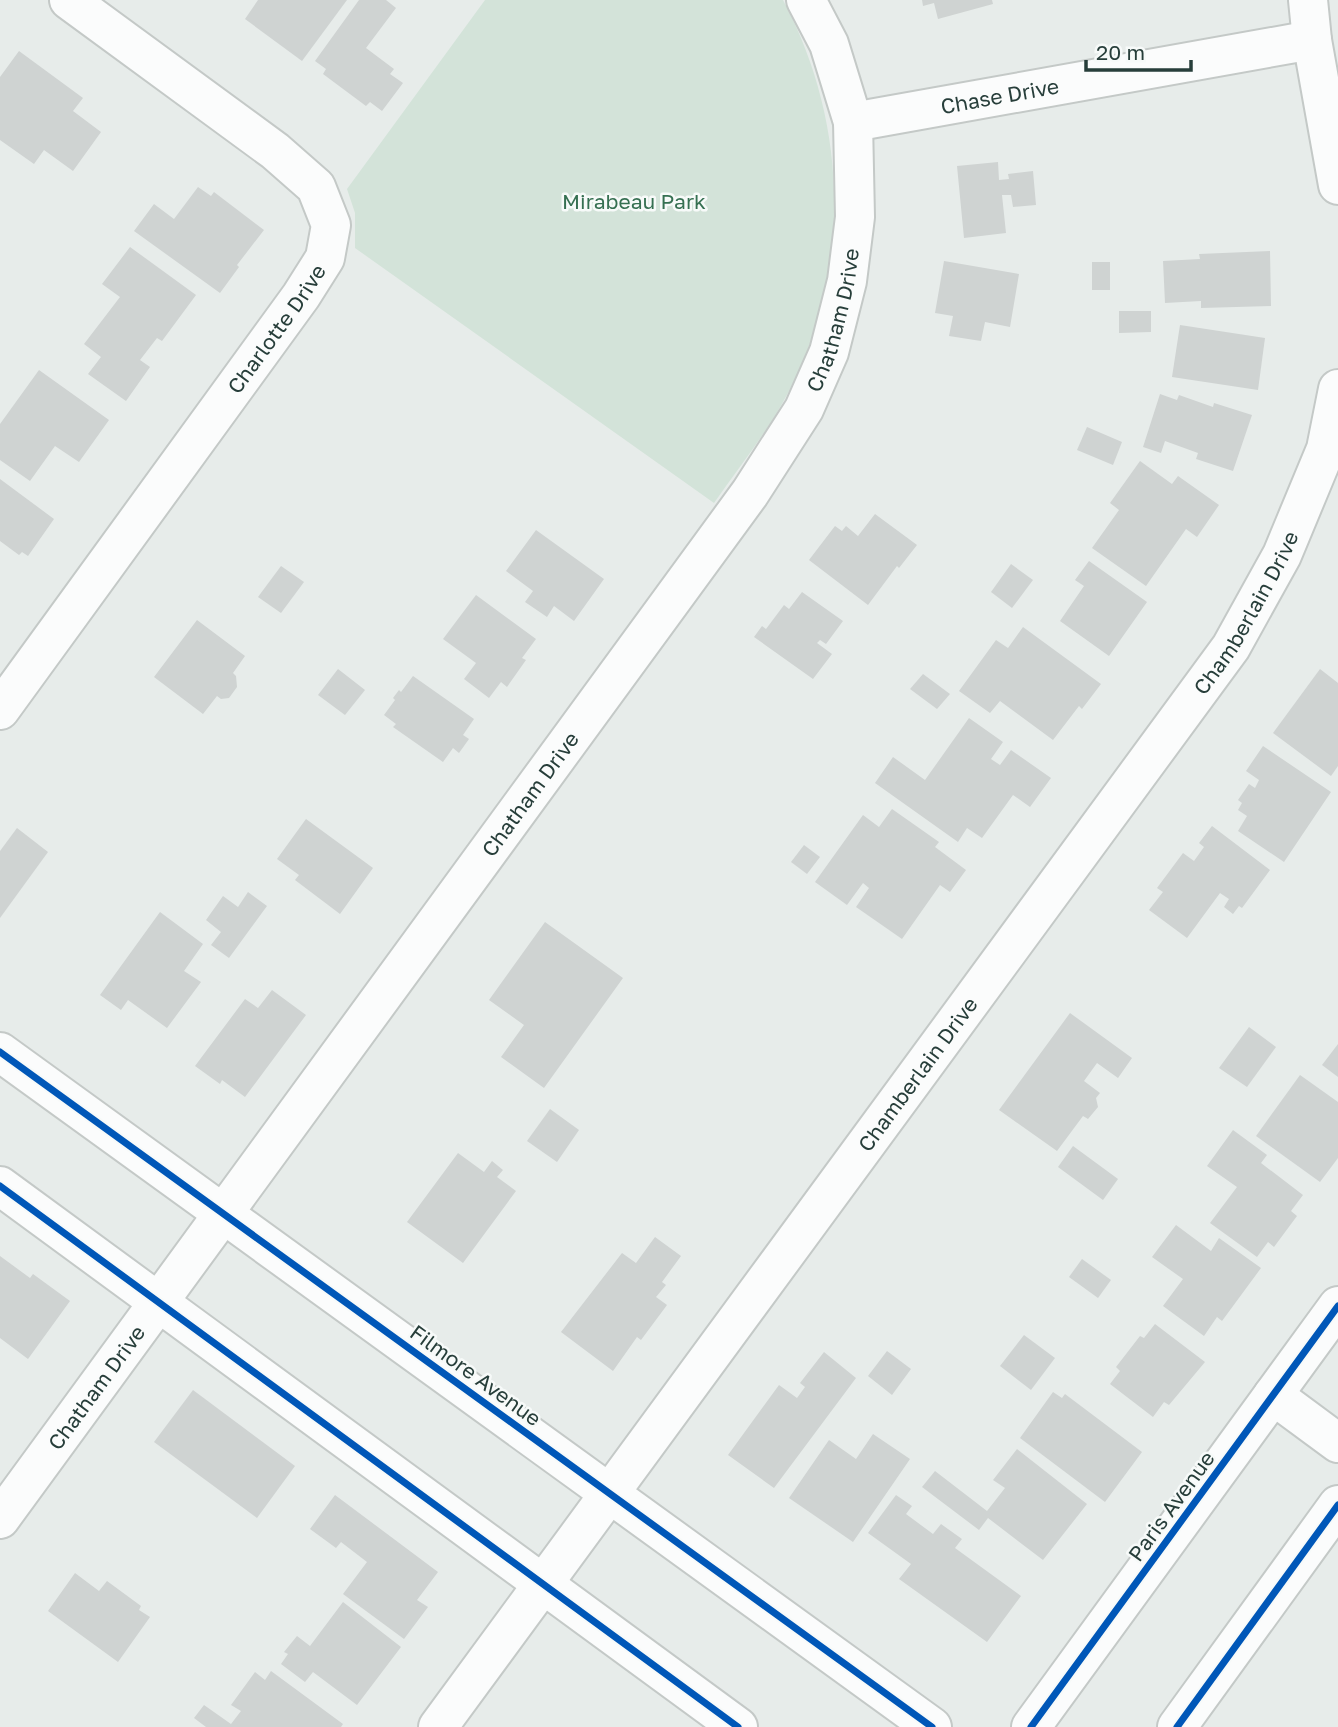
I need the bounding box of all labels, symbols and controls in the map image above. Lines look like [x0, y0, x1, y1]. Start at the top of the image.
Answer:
scale bar [1086, 28, 1191, 72]
text: 20 m [1096, 39, 1145, 65]
street label: Chase Drive [938, 72, 1061, 119]
park label: Mirabeau Park [562, 188, 706, 214]
street label: Chatham Drive [800, 247, 864, 396]
street label: Charlotte Drive [222, 259, 331, 398]
street label: Chamberlain Drive [1188, 527, 1303, 700]
street label: Chatham Drive [476, 727, 584, 861]
street label: Chamberlain Drive [852, 992, 983, 1157]
street label: Filmore Avenue [405, 1319, 547, 1431]
street label: Chatham Drive [42, 1320, 150, 1455]
street label: Paris Avenue [1122, 1446, 1220, 1566]

